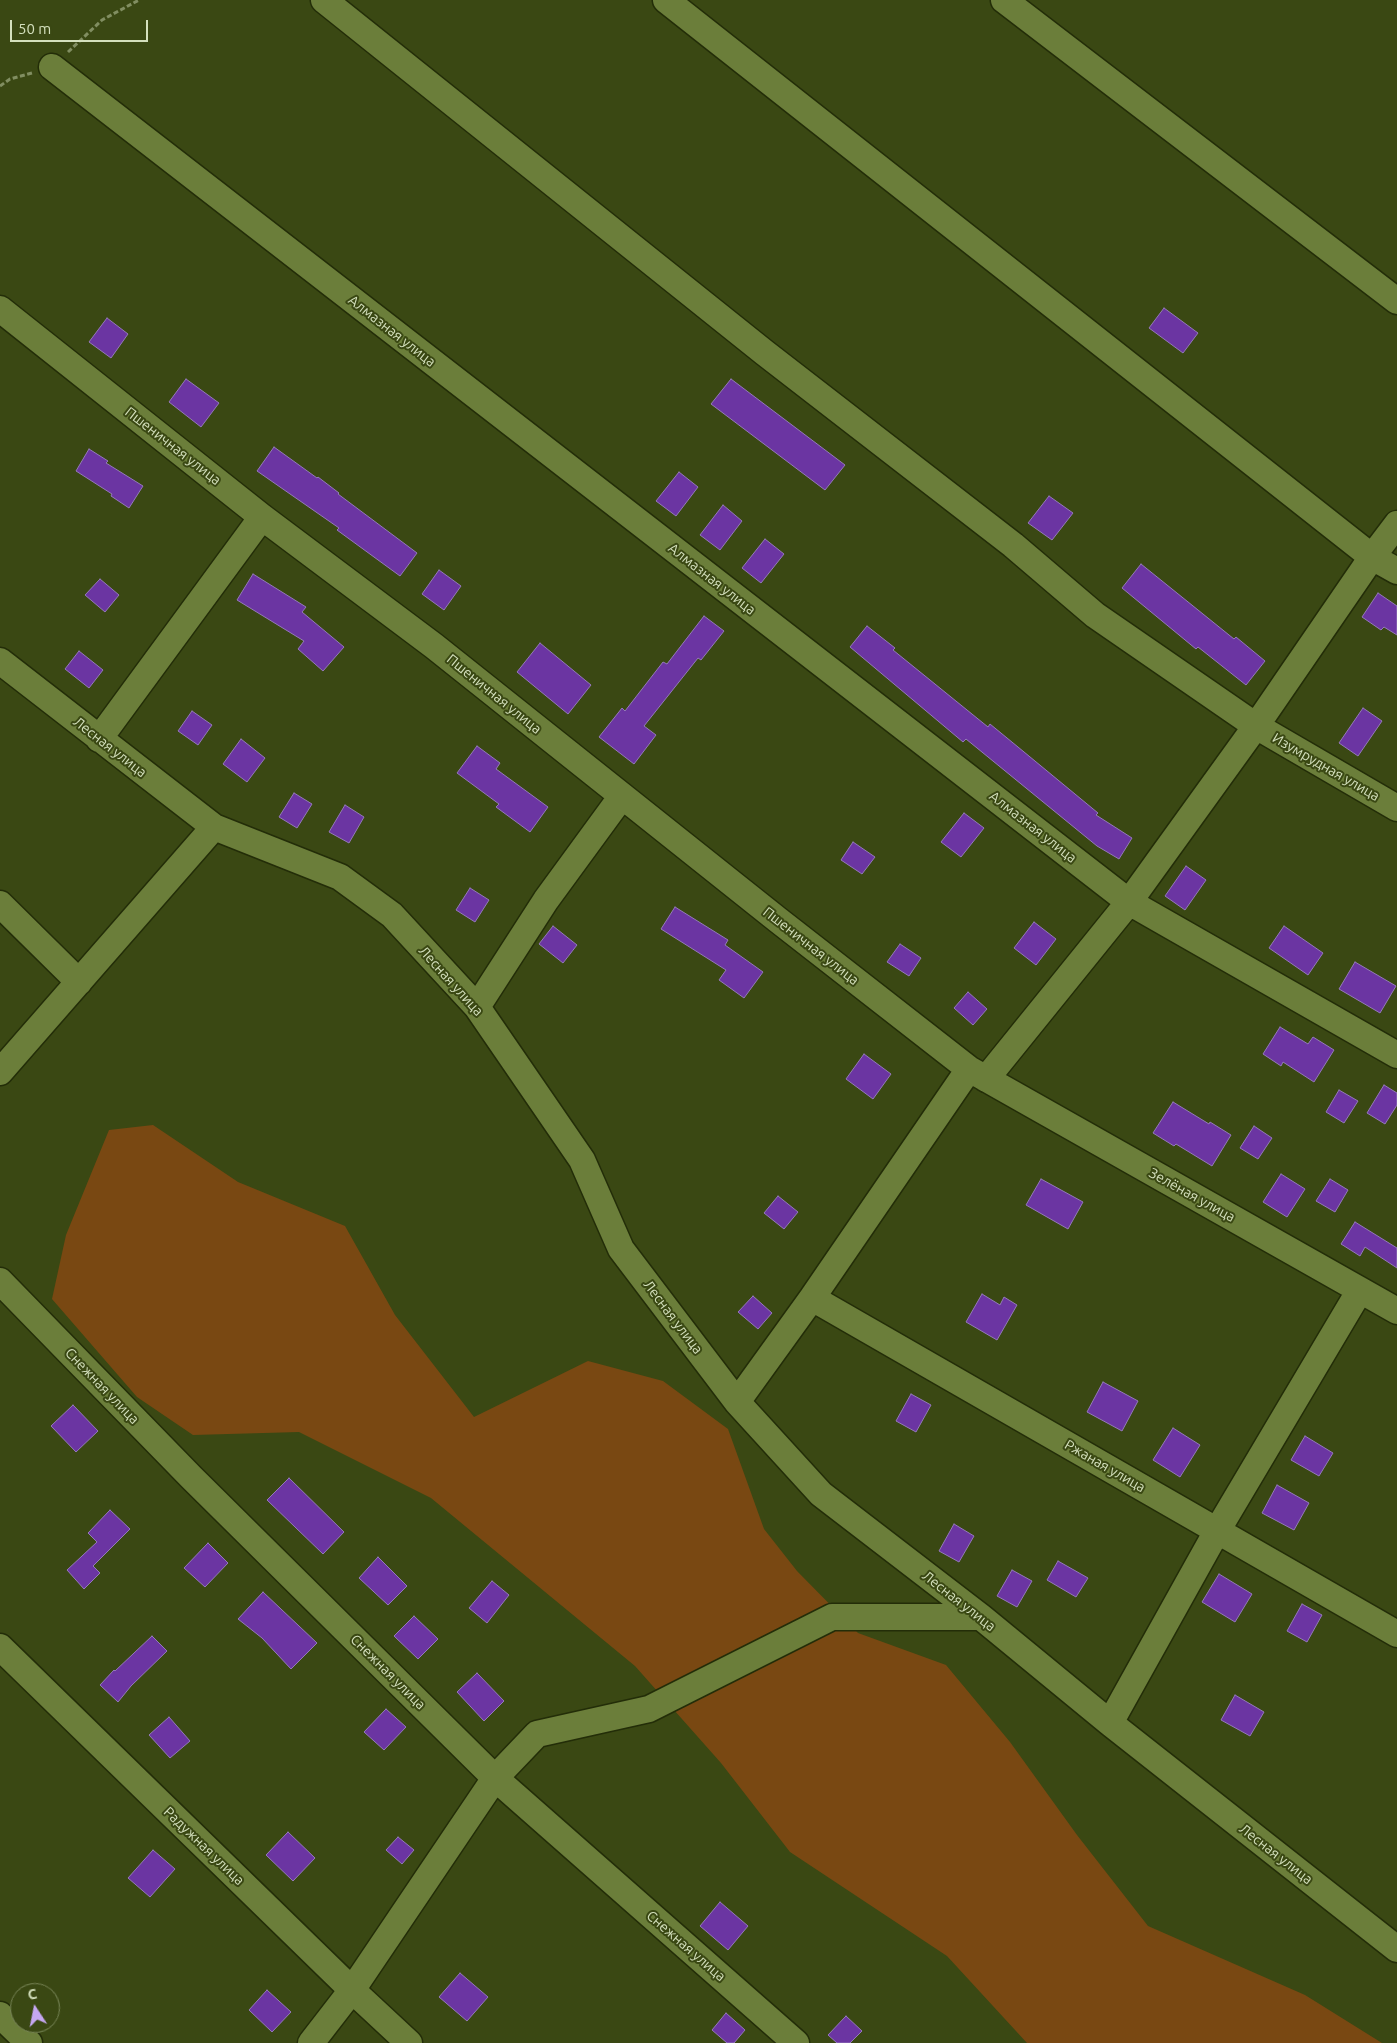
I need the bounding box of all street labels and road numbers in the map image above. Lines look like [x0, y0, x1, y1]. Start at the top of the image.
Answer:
street label: Алмазная улица [345, 292, 439, 370]
street label: Пшеничная улица [122, 403, 224, 489]
street label: Алмазная улица [665, 540, 759, 618]
street label: Пшеничная улица [443, 651, 545, 737]
street label: Лесная улица [70, 713, 150, 781]
street label: Изумрудная улица [1269, 729, 1383, 805]
street label: Алмазная улица [986, 788, 1080, 866]
street label: Пшеничная улица [760, 903, 862, 989]
street label: Лесная улица [415, 943, 487, 1019]
street label: Зелёная улица [1146, 1164, 1238, 1226]
street label: Лесная улица [640, 1277, 706, 1357]
street label: Снежная улица [61, 1344, 143, 1428]
street label: Ржаная улица [1062, 1436, 1148, 1496]
street label: Лесная улица [919, 1567, 999, 1635]
street label: Снежная улица [347, 1631, 429, 1713]
street label: Радужная улица [160, 1803, 248, 1889]
street label: Лесная улица [1236, 1820, 1316, 1888]
street label: Снежная улица [643, 1907, 729, 1985]

